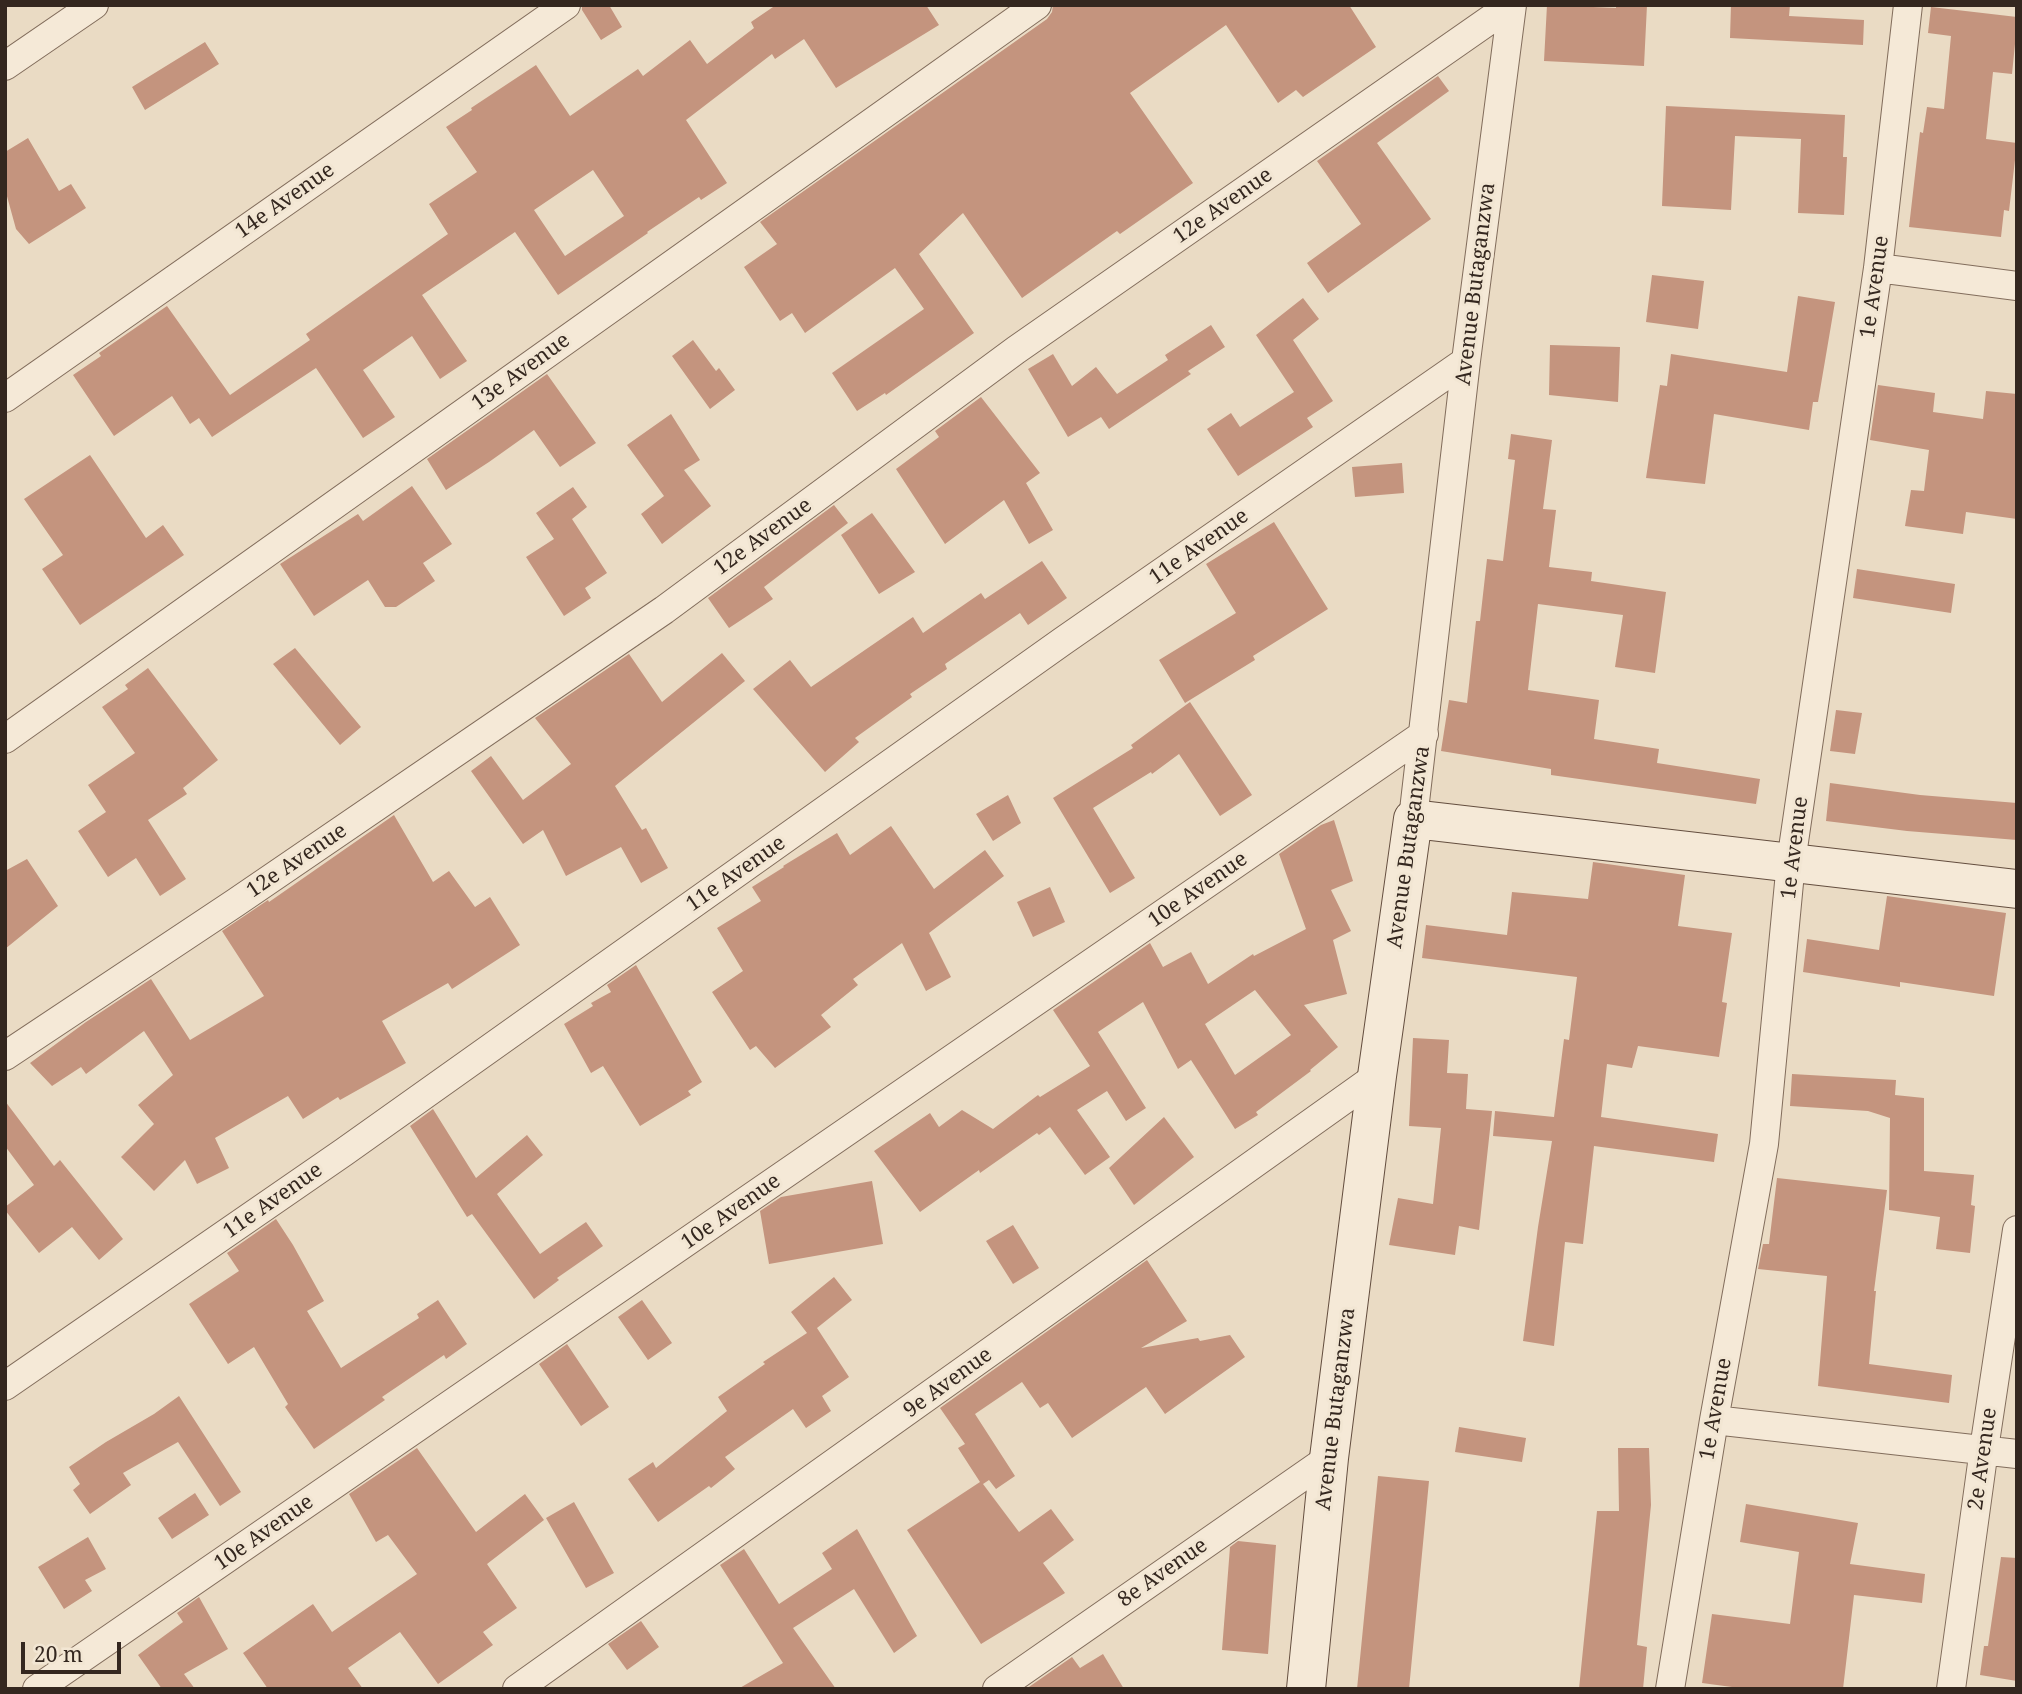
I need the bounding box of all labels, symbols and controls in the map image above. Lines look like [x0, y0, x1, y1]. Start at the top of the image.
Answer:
street label: 14e Avenue [231, 158, 339, 244]
street label: 12e Avenue [1169, 163, 1277, 249]
street label: Avenue Butaganzwa [1451, 181, 1501, 387]
street label: 1e Avenue [1855, 234, 1895, 340]
street label: 13e Avenue [467, 328, 575, 416]
street label: 12e Avenue [709, 493, 817, 581]
street label: 11e Avenue [1145, 504, 1253, 590]
street label: Avenue Butaganzwa [1382, 744, 1436, 950]
street label: 1e Avenue [1776, 795, 1814, 901]
street label: 12e Avenue [242, 818, 352, 904]
street label: 11e Avenue [682, 831, 790, 917]
street label: 10e Avenue [1144, 847, 1252, 933]
street label: 11e Avenue [219, 1158, 327, 1244]
street label: 10e Avenue [677, 1169, 785, 1255]
street label: Avenue Butaganzwa [1311, 1306, 1361, 1512]
street label: 9e Avenue [899, 1342, 997, 1424]
street label: 1e Avenue [1695, 1356, 1737, 1462]
street label: 2e Avenue [1963, 1406, 2003, 1512]
street label: 10e Avenue [210, 1490, 318, 1576]
street label: 8e Avenue [1113, 1533, 1213, 1613]
scale bar [24, 1628, 124, 1672]
text: 20 m [34, 1640, 83, 1668]

